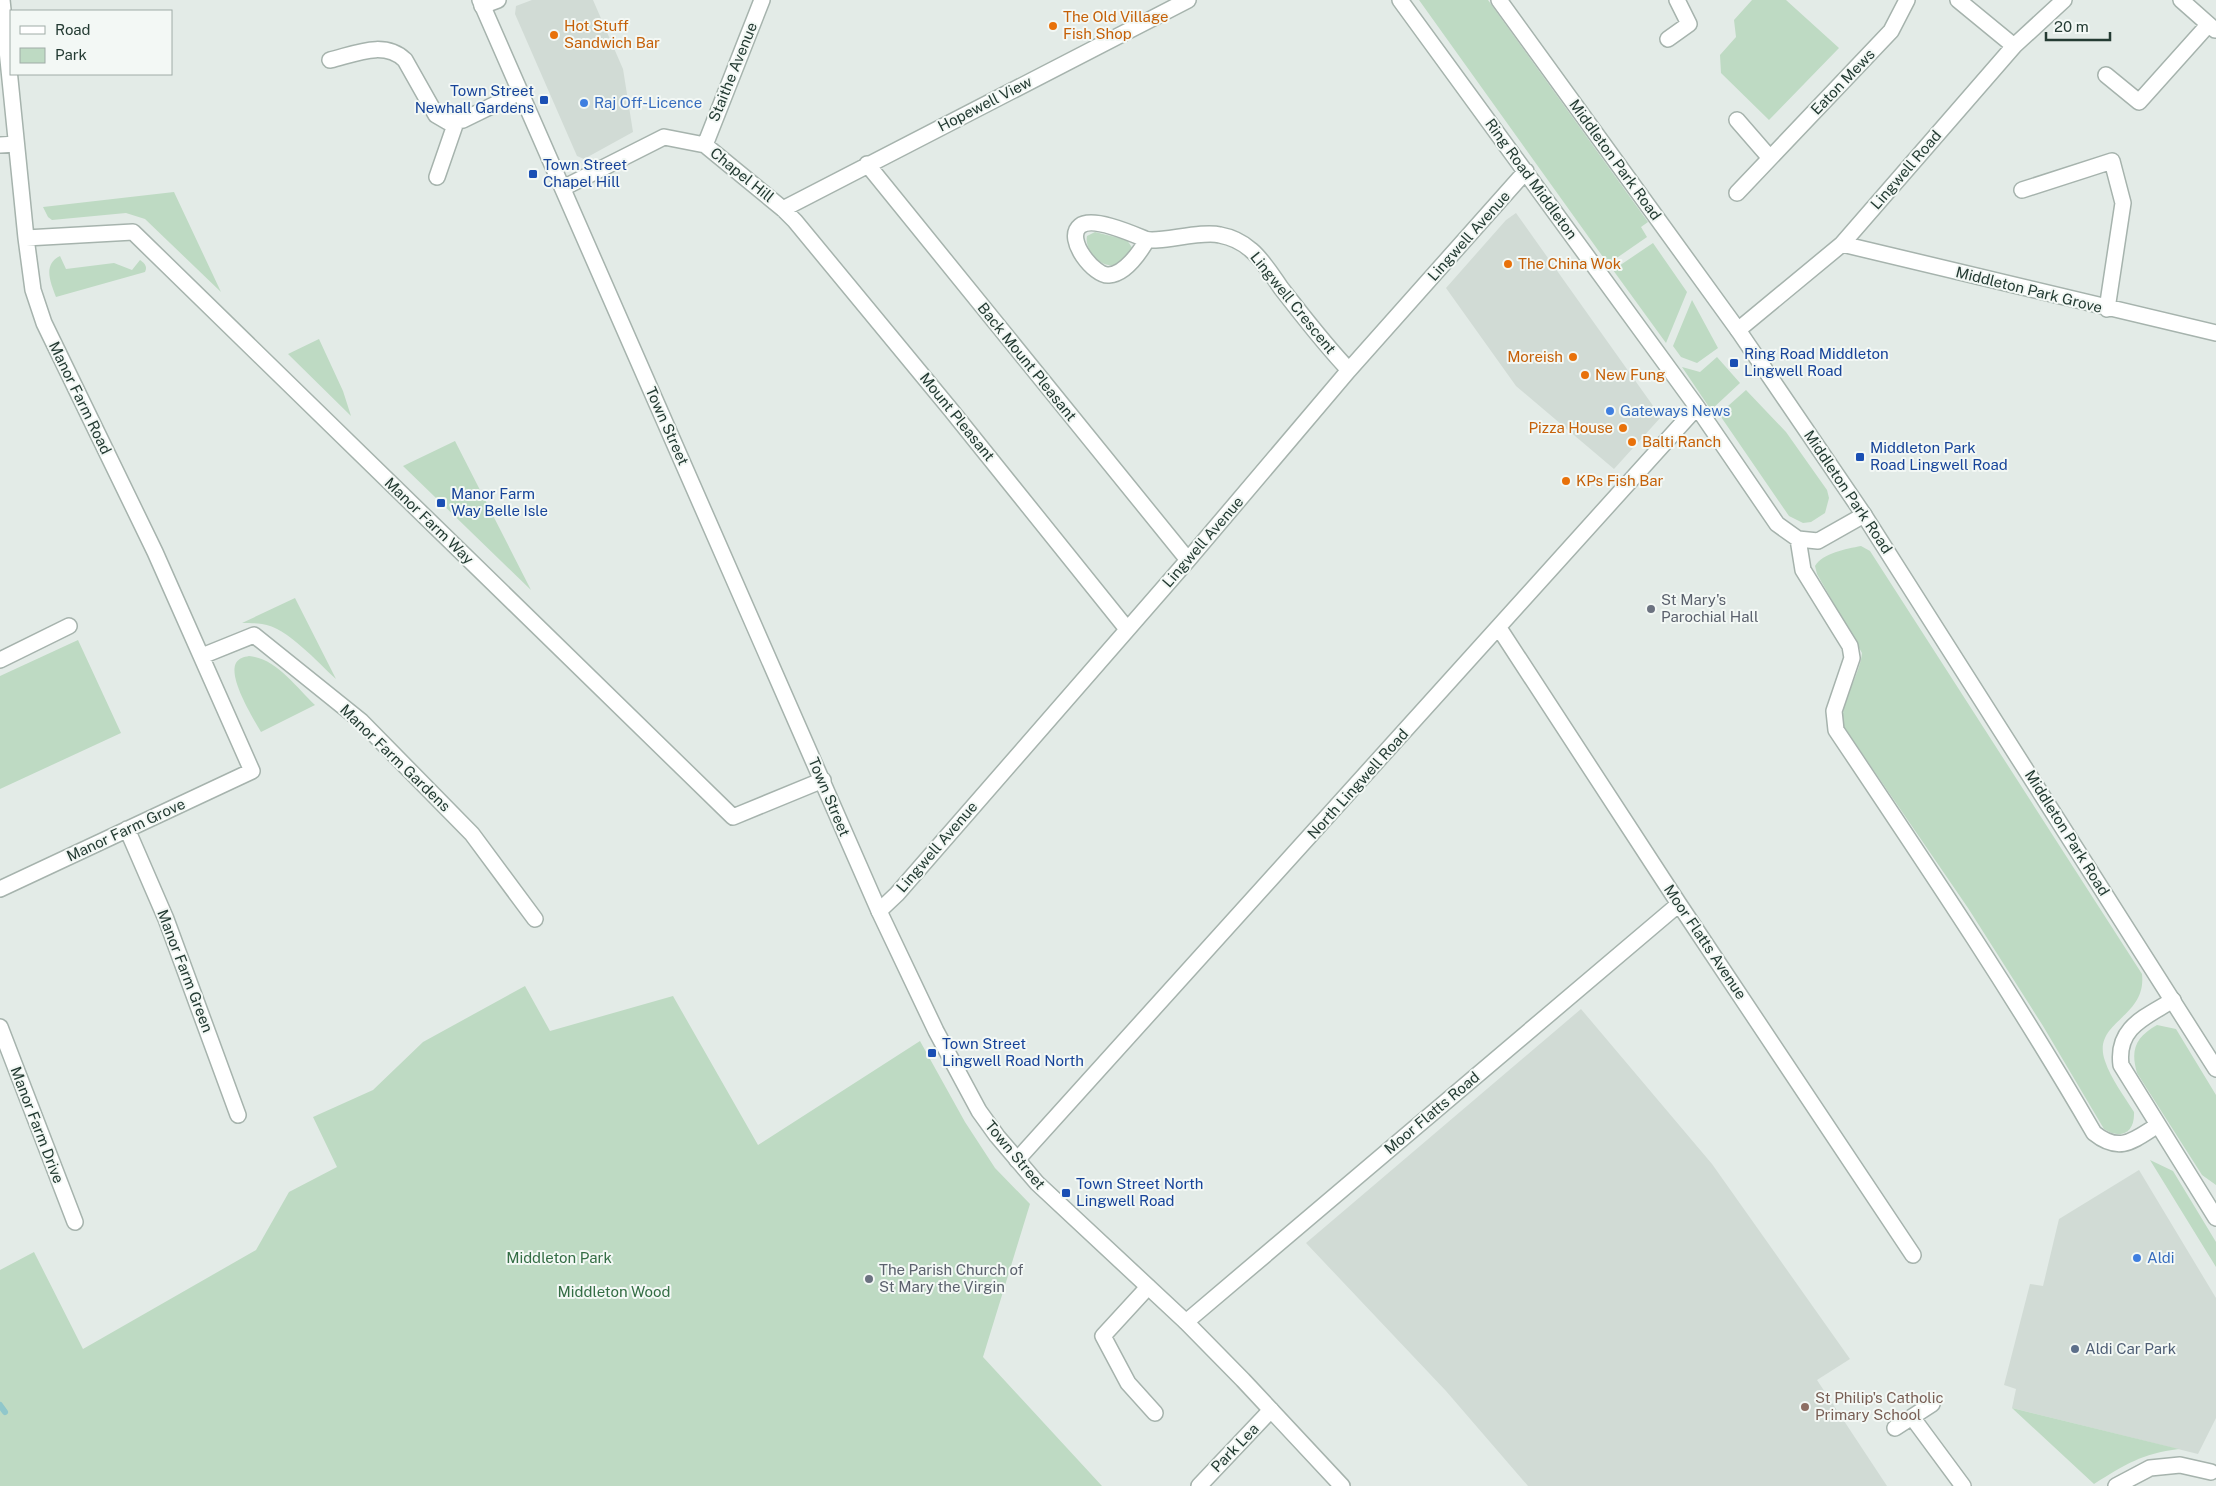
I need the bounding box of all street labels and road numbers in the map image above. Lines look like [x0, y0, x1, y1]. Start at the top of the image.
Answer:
street label: Staithe Avenue [705, 20, 760, 124]
street label: Eaton Mews [1807, 45, 1878, 118]
street label: Hopewell View [935, 72, 1035, 135]
street label: Middleton Park Road [1566, 96, 1665, 223]
street label: Ring Road Middleton [1482, 115, 1581, 242]
street label: Lingwell Road [1867, 127, 1944, 212]
street label: Chapel Hill [707, 144, 778, 205]
street label: Lingwell Avenue [1424, 187, 1513, 284]
street label: Lingwell Crescent [1247, 248, 1340, 357]
street label: Middleton Park Grove [1954, 263, 2104, 316]
street label: Back Mount Pleasant [974, 299, 1080, 424]
street label: Manor Farm Road [46, 339, 115, 457]
street label: Mount Pleasant [917, 369, 998, 464]
street label: Town Street [643, 384, 692, 468]
street label: Middleton Park Road [1801, 427, 1896, 557]
street label: Manor Farm Way [381, 474, 477, 567]
street label: Lingwell Avenue [1159, 493, 1247, 590]
street label: Manor Farm Gardens [337, 701, 454, 815]
street label: North Lingwell Road [1304, 725, 1411, 842]
street label: Town Street [805, 755, 854, 839]
street label: Middleton Park Road [2022, 767, 2113, 899]
street label: Manor Farm Grove [64, 795, 188, 864]
street label: Lingwell Avenue [893, 798, 981, 895]
street label: Moor Flatts Avenue [1661, 881, 1750, 1002]
street label: Manor Farm Green [154, 907, 217, 1035]
street label: Manor Farm Drive [7, 1064, 68, 1186]
street label: Moor Flatts Road [1381, 1068, 1483, 1157]
street label: Town Street [982, 1117, 1049, 1192]
street label: Park Lea [1207, 1420, 1262, 1475]

